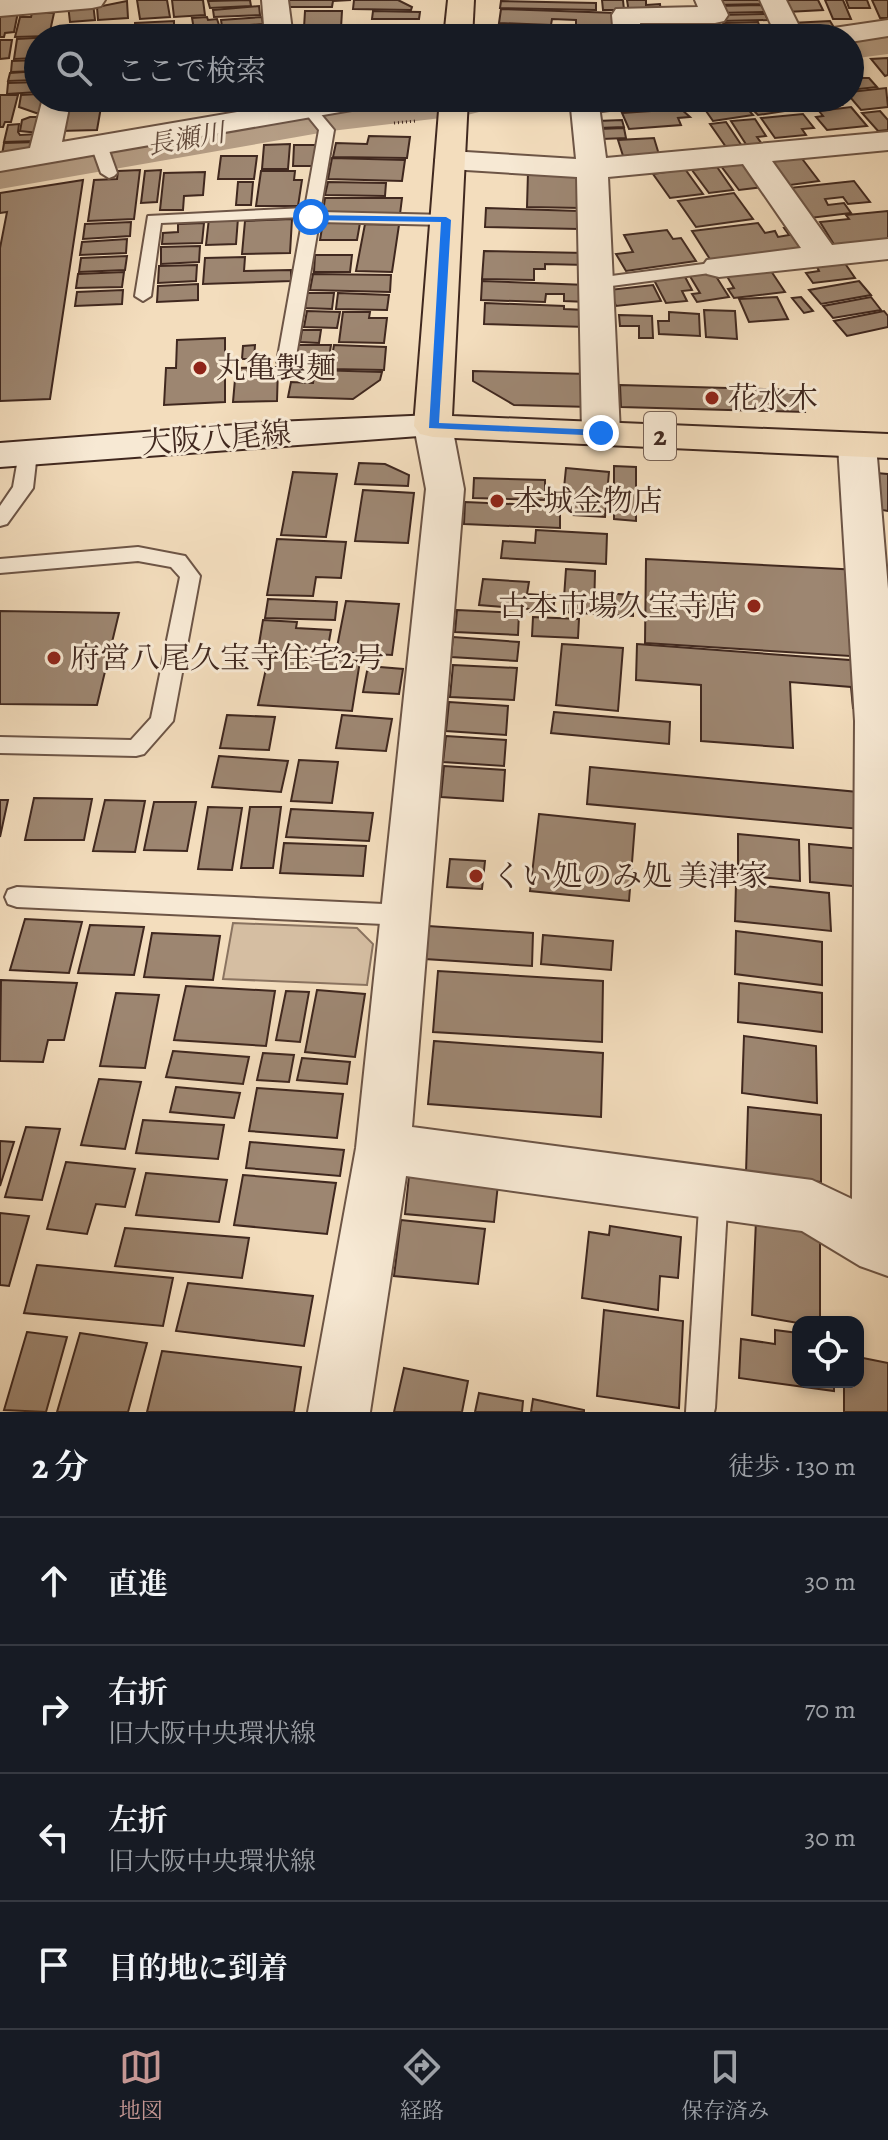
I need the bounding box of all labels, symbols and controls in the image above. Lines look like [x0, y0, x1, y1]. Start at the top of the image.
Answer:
search box [24, 24, 864, 112]
icon: search [52, 46, 96, 90]
text: ここで検索 [116, 51, 266, 91]
water label: 長瀬川 [145, 114, 230, 163]
route start [293, 199, 329, 235]
place label: 丸亀製麺 [216, 348, 336, 388]
marker: 丸亀製麺 [191, 359, 209, 377]
place label: 花水木 [728, 378, 818, 418]
marker: 花水木 [703, 389, 721, 407]
road number: 2 [644, 412, 676, 460]
street label: 大阪八尾線 [140, 413, 292, 463]
route end [583, 415, 619, 451]
place label: 本城金物店 [513, 481, 663, 521]
marker: 本城金物店 [488, 492, 506, 510]
place label: 古本市場久宝寺店 [498, 586, 738, 626]
marker: 古本市場久宝寺店 [745, 597, 763, 615]
place label: 府営八尾久宝寺住宅2号 [70, 638, 384, 678]
marker: 府営八尾久宝寺住宅2号 [45, 649, 63, 667]
place label: くい処のみ処 美津家 [492, 856, 768, 896]
marker: くい処のみ処 美津家 [467, 867, 485, 885]
map controls [792, 1316, 864, 1388]
button: locate [792, 1316, 864, 1388]
text: 2 分 [32, 1443, 88, 1490]
text: 徒歩 · 130 m [728, 1449, 856, 1484]
icon: ahead [32, 1559, 76, 1603]
text: 直進 [108, 1564, 168, 1604]
text: 30 m [805, 1564, 856, 1599]
text: 右折 [108, 1672, 168, 1712]
icon: right [32, 1687, 76, 1731]
text: 70 m [804, 1692, 856, 1727]
text: 旧大阪中央環状線 [108, 1716, 316, 1751]
text: 左折 [108, 1800, 168, 1840]
icon: left [32, 1815, 76, 1859]
text: 30 m [805, 1820, 856, 1855]
text: 旧大阪中央環状線 [108, 1844, 316, 1879]
icon: arrive [32, 1943, 76, 1987]
text: 目的地に到着 [108, 1948, 288, 1988]
tab: 地図 [119, 2045, 163, 2126]
tab: 経路 [400, 2045, 444, 2126]
tab: 保存済み [681, 2045, 769, 2126]

